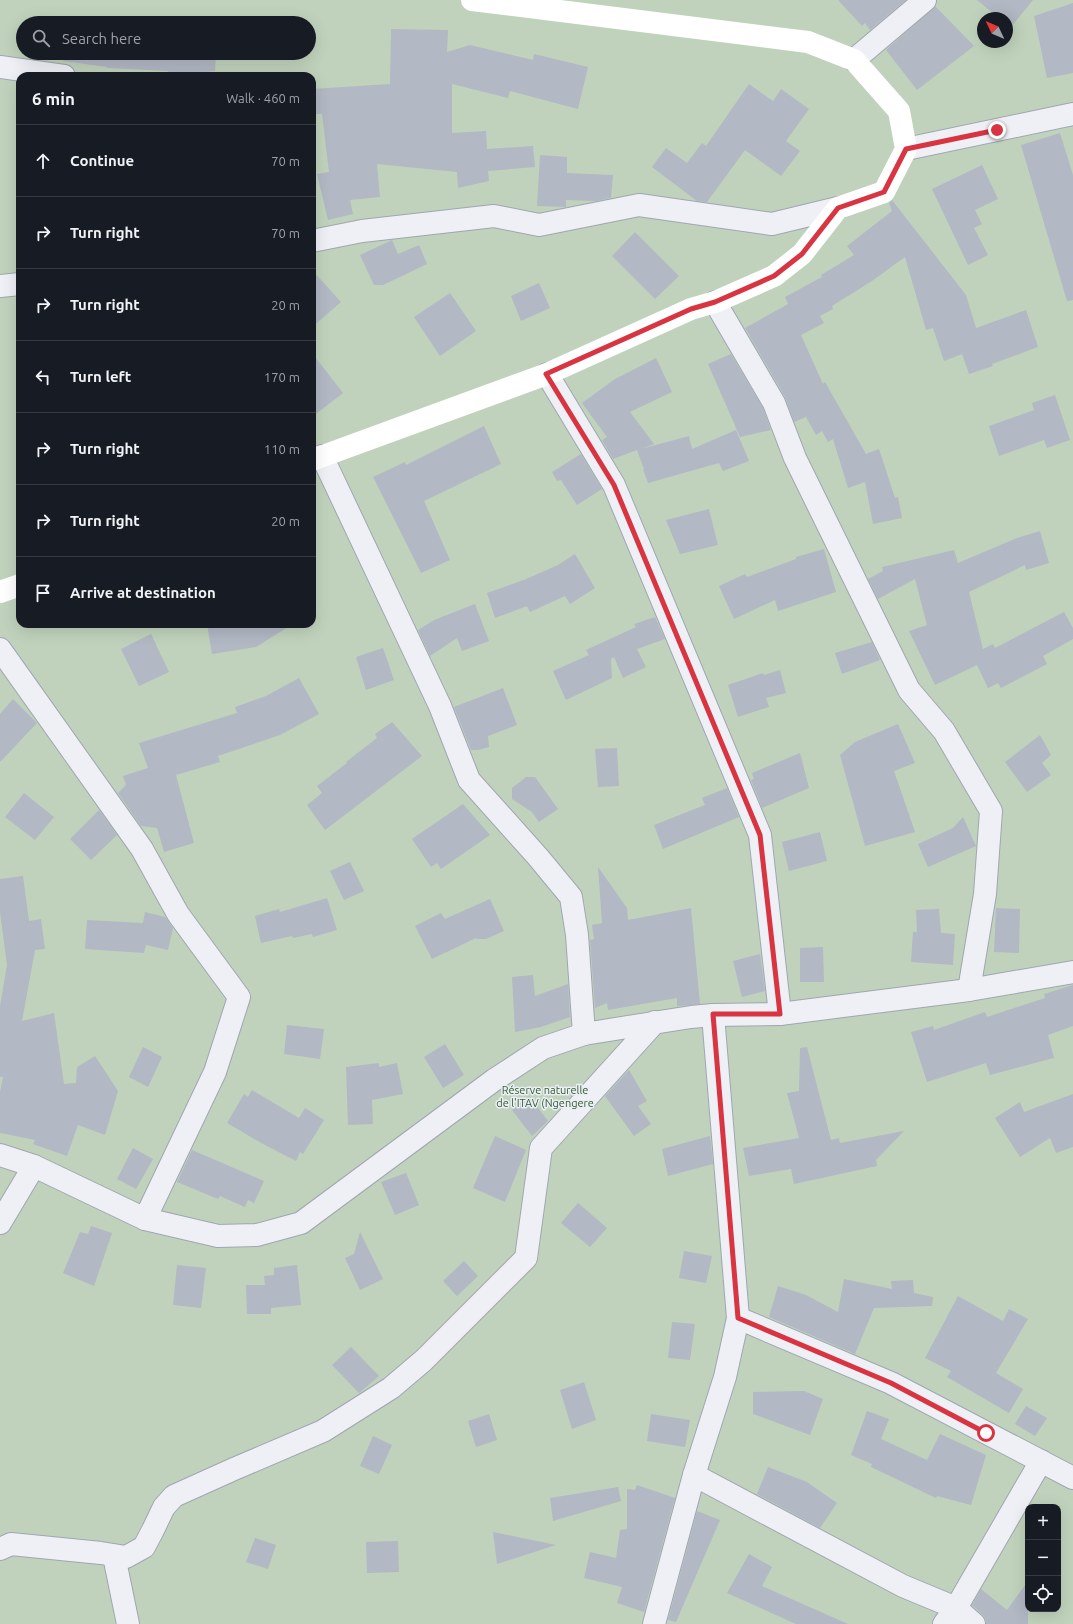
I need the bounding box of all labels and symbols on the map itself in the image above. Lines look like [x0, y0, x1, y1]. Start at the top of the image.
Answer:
north arrow [977, 12, 1013, 48]
route end [988, 121, 1006, 139]
park label: Réserve naturelle de l'ITAV (Ngengere [496, 1084, 594, 1110]
route start [977, 1424, 995, 1442]

